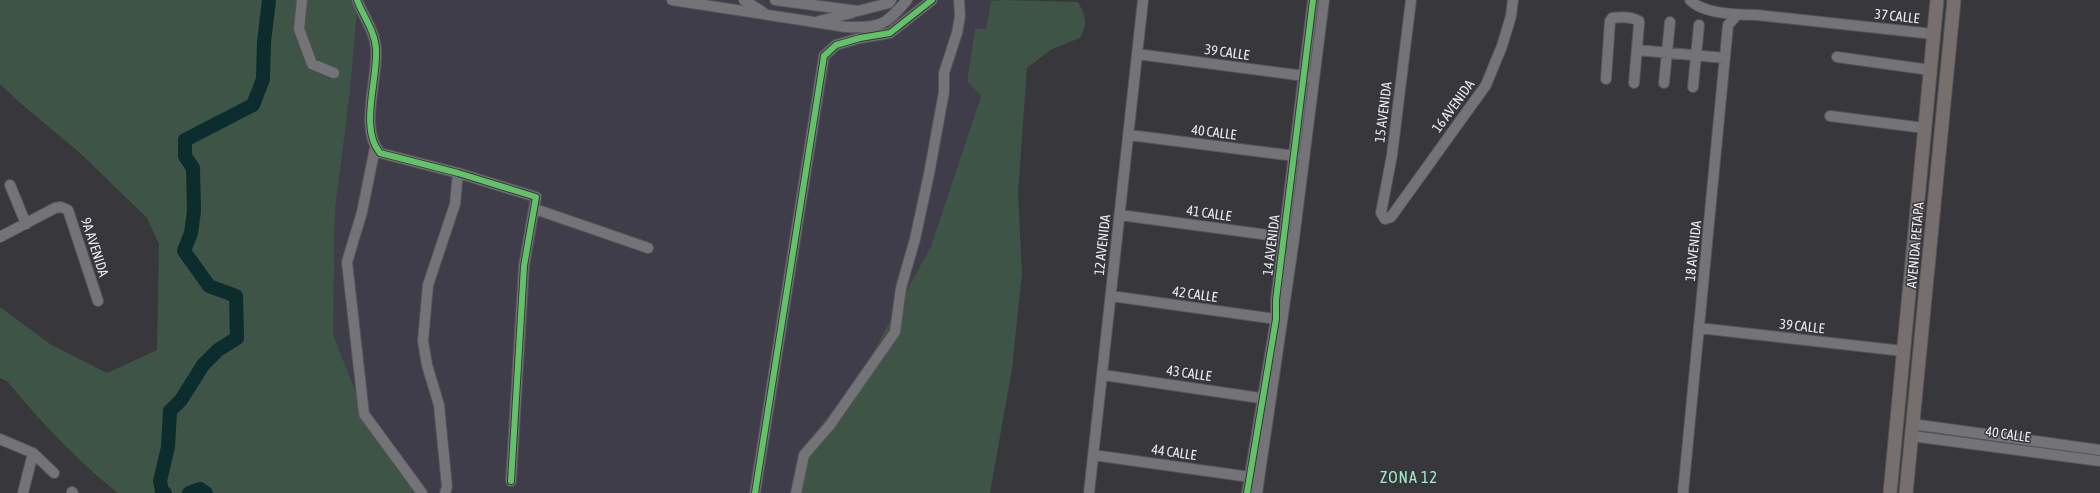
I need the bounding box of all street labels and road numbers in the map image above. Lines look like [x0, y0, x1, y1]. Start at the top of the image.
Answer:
street label: 37 CALLE [1874, 6, 1920, 26]
street label: 39 CALLE [1204, 41, 1250, 63]
street label: 16 AVENIDA [1429, 77, 1477, 135]
street label: 15 AVENIDA [1371, 81, 1395, 143]
street label: 40 CALLE [1191, 121, 1237, 143]
street label: AVENIDA PETAPA [1903, 201, 1927, 289]
street label: 41 CALLE [1186, 202, 1232, 224]
street label: 12 AVENIDA [1091, 214, 1113, 276]
street label: 14 AVENIDA [1259, 214, 1283, 276]
street label: 9A AVENIDA [78, 215, 112, 279]
street label: 18 AVENIDA [1682, 220, 1704, 282]
street label: 42 CALLE [1172, 283, 1218, 305]
street label: 39 CALLE [1779, 316, 1825, 336]
street label: 43 CALLE [1166, 362, 1212, 384]
street label: 40 CALLE [1985, 423, 2031, 445]
street label: 44 CALLE [1151, 441, 1197, 463]

